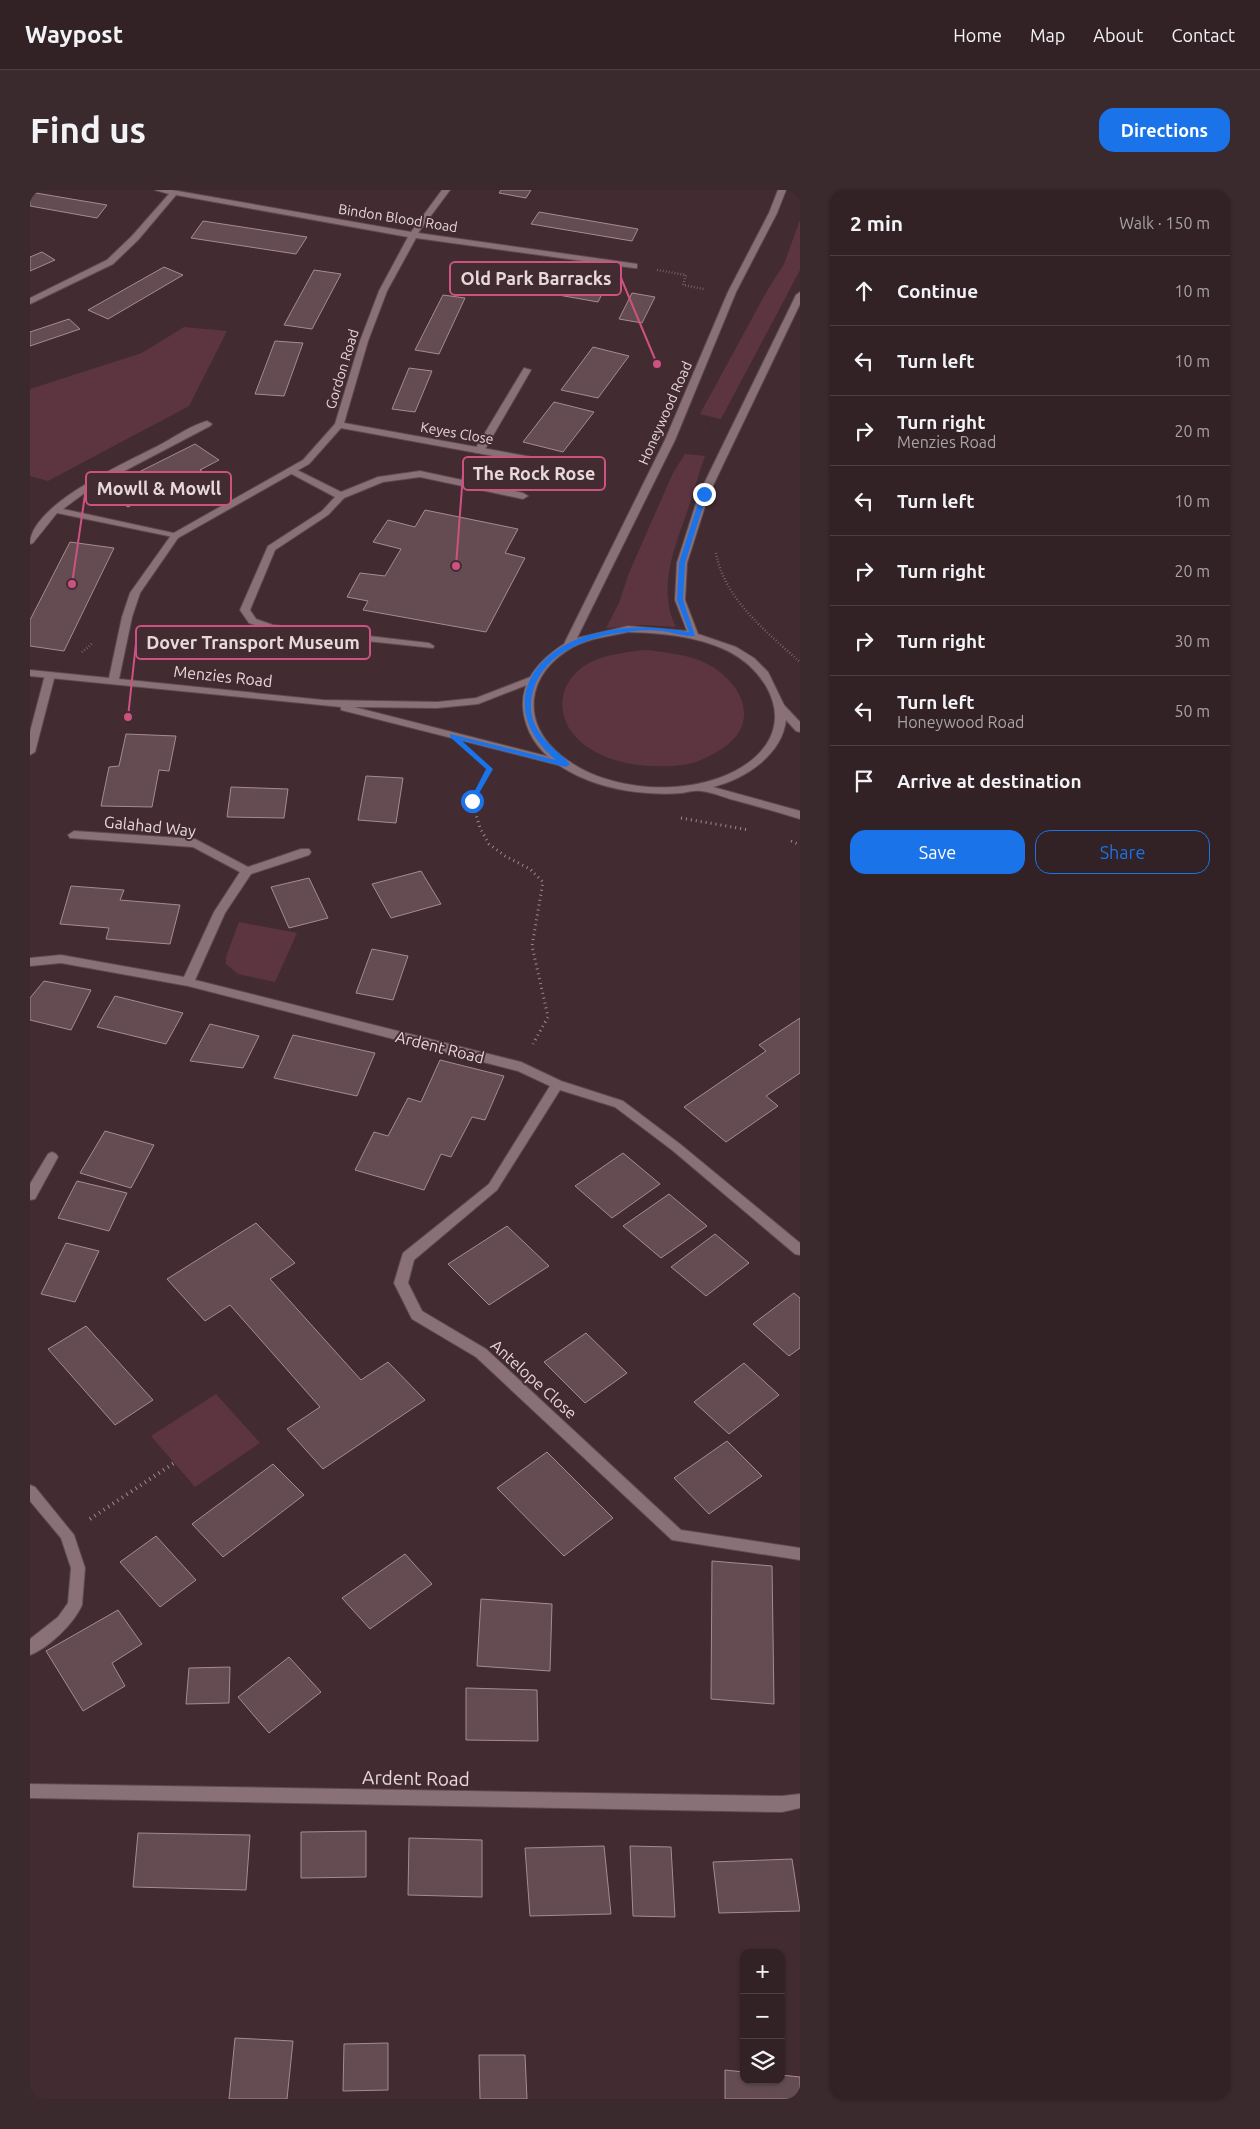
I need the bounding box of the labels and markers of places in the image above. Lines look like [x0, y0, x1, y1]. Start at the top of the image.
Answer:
callout: Old Park Barracks [450, 262, 621, 295]
callout: The Rock Rose [463, 457, 605, 490]
callout: Mowll & Mowll [86, 472, 231, 505]
callout: Dover Transport Museum [136, 626, 370, 659]

